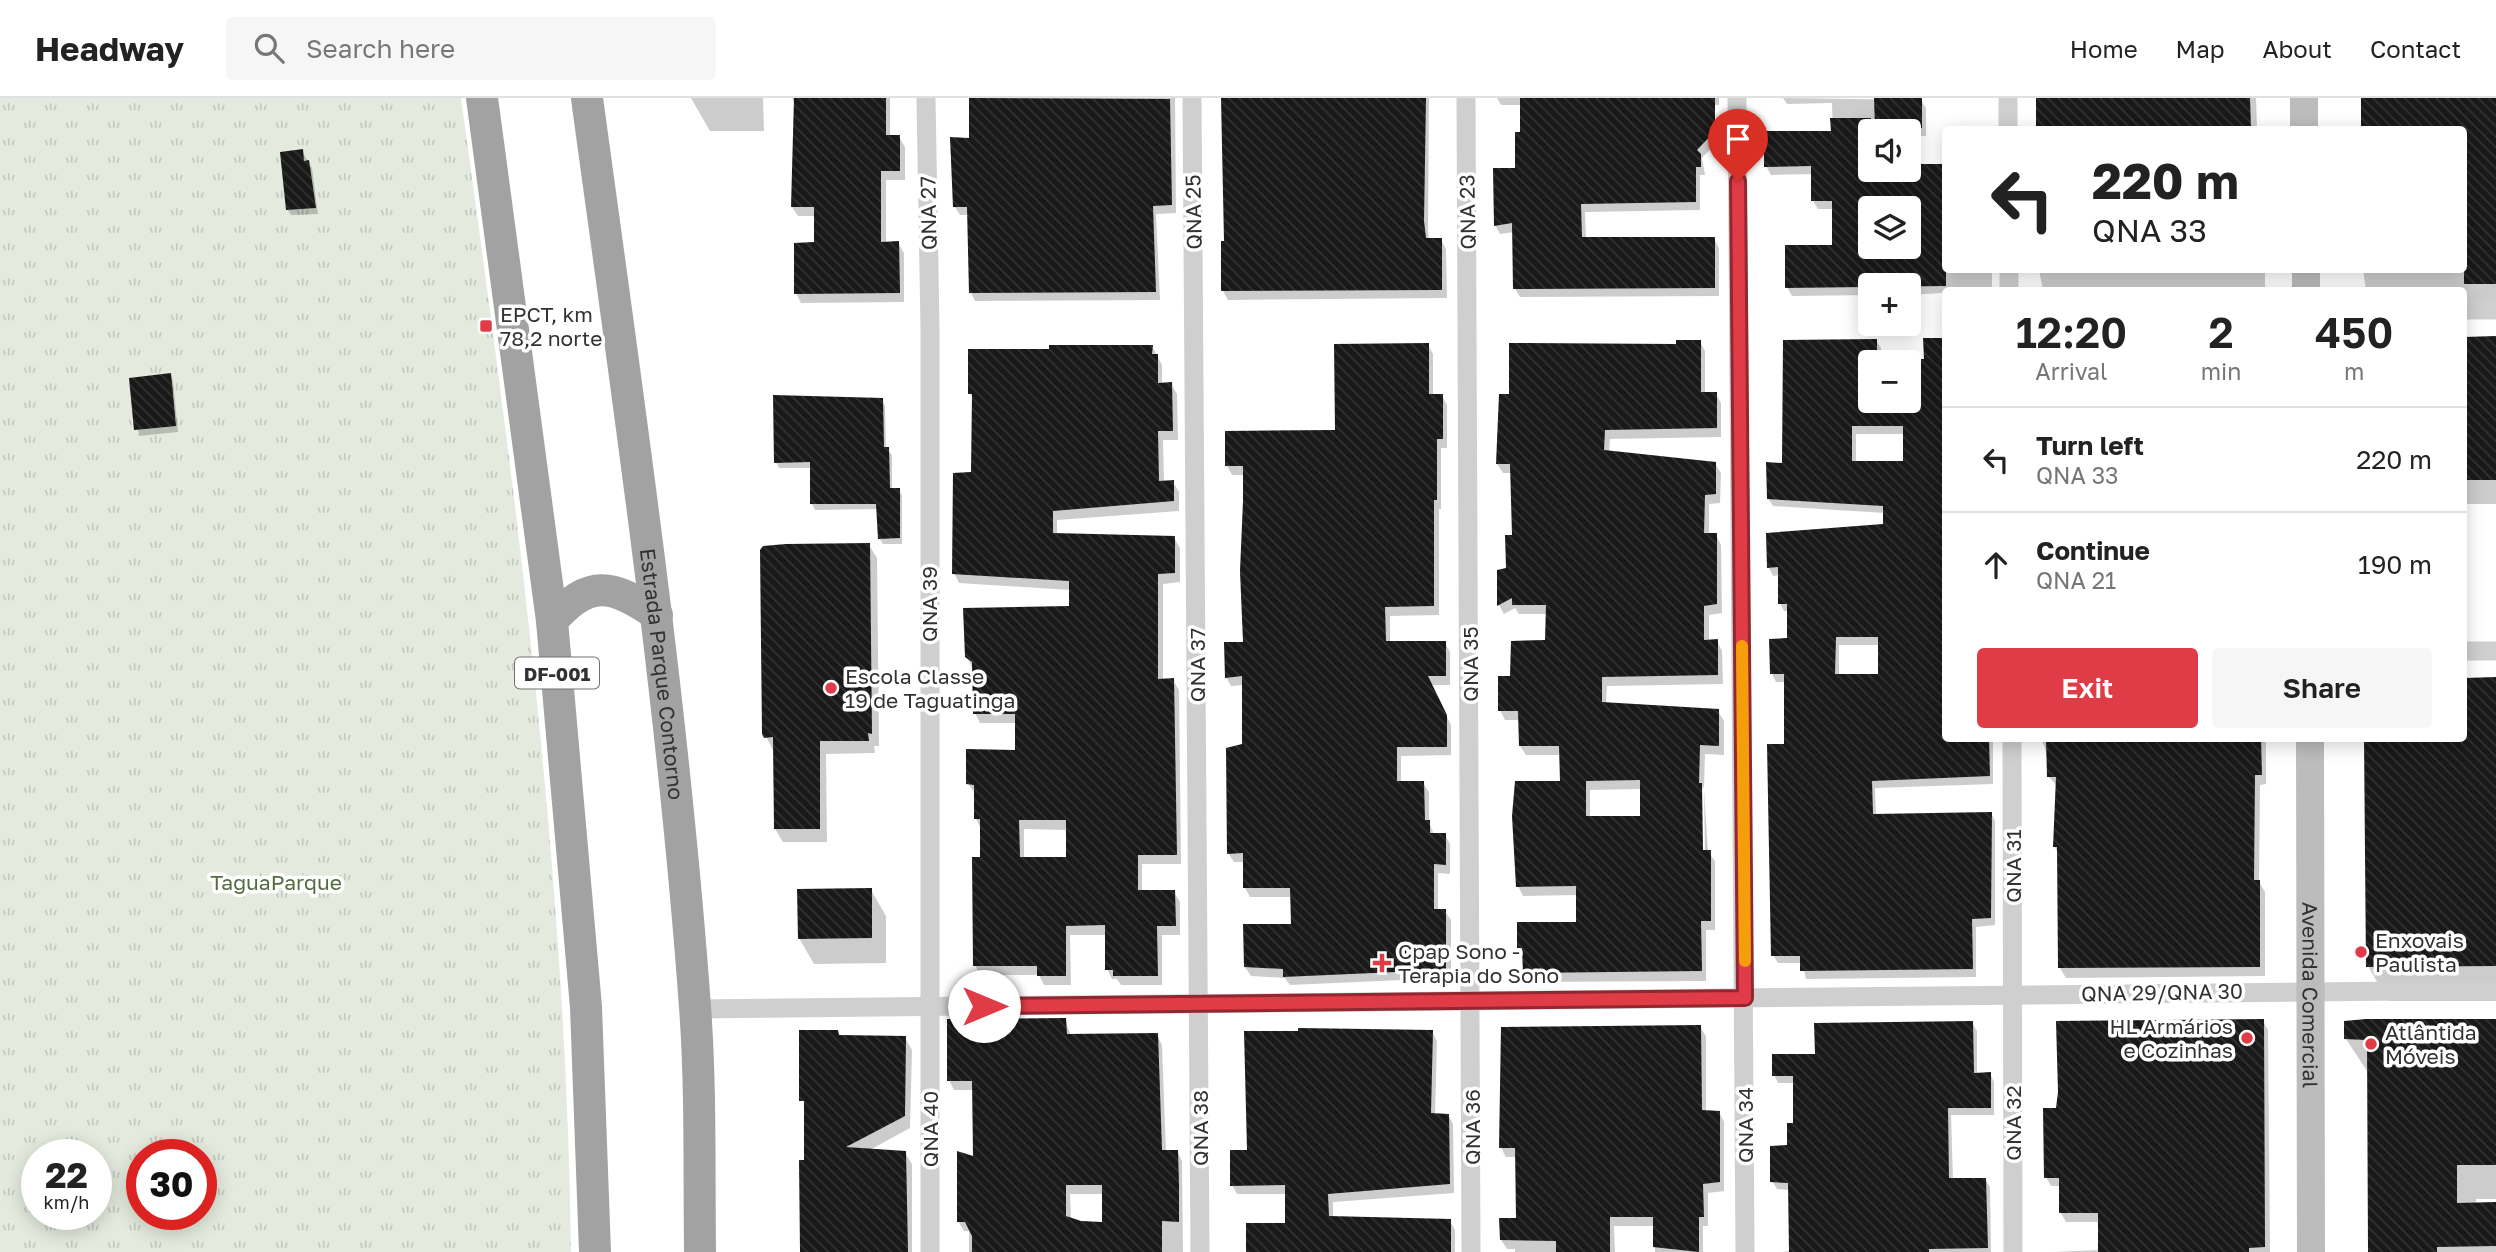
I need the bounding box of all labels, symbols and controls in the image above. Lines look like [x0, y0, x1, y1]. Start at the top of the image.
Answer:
search box [226, 17, 716, 80]
text: Headway [35, 29, 184, 68]
icon: search [250, 29, 288, 67]
text: Search here [306, 33, 455, 64]
text: Home [2070, 34, 2138, 63]
text: Map [2176, 34, 2225, 63]
text: About [2263, 34, 2332, 63]
text: Contact [2370, 34, 2461, 63]
pin [1708, 109, 1768, 181]
map controls [1858, 119, 1921, 413]
button: sound [1858, 119, 1921, 182]
icon: arrive [1719, 120, 1757, 158]
text: 220 m [2092, 151, 2239, 210]
icon: left [1977, 154, 2068, 245]
street label: QNA 25 [1179, 174, 1207, 250]
street label: QNA 23 [1453, 174, 1481, 250]
street label: QNA 27 [914, 176, 942, 250]
button: layers [1858, 196, 1921, 259]
text: QNA 33 [2092, 211, 2207, 249]
button: + [1858, 273, 1921, 336]
place label: EPCT, km 78,2 norte [500, 301, 602, 351]
text: 12:20 [2016, 307, 2127, 357]
text: 2 [2208, 307, 2234, 357]
text: 450 [2315, 307, 2393, 357]
marker: EPCT, km 78,2 norte [478, 318, 494, 334]
button: − [1858, 350, 1921, 413]
text: Arrival [2035, 357, 2107, 385]
text: min [2201, 357, 2241, 385]
text: m [2344, 357, 2364, 385]
text: Turn left [2036, 430, 2144, 461]
icon: left [1977, 441, 2015, 479]
text: 220 m [2356, 444, 2432, 475]
text: QNA 33 [2036, 461, 2119, 489]
text: Continue [2036, 535, 2150, 566]
icon: ahead [1977, 546, 2015, 584]
street label: Estrada Parque Contorno [635, 547, 690, 801]
text: 190 m [2358, 549, 2432, 580]
street label: QNA 39 [916, 566, 942, 642]
text: QNA 21 [2036, 566, 2116, 594]
street label: QNA 35 [1457, 626, 1483, 702]
street label: QNA 37 [1184, 628, 1210, 702]
button: Exit [1977, 648, 2198, 728]
button: Share [2212, 648, 2432, 728]
road number: DF-001 [515, 658, 599, 688]
place label: Escola Classe 19 de Taguatinga [845, 663, 1015, 713]
marker: Escola Classe 19 de Taguatinga [823, 680, 839, 696]
street label: QNA 31 [2000, 829, 2026, 903]
park label: TaguaParque [210, 869, 342, 895]
street label: Avenida Comercial [2297, 902, 2324, 1088]
place label: Enxovais Paulista [2375, 927, 2464, 977]
place label: Cpap Sono - Terapia do Sono [1398, 938, 1559, 988]
marker: Enxovais Paulista [2353, 944, 2369, 960]
marker: Cpap Sono - Terapia do Sono [1372, 953, 1392, 973]
position arrow [947, 969, 1021, 1043]
street label: QNA 29/QNA 30 [2081, 978, 2243, 1006]
place label: HL Armários e Cozinhas [2110, 1013, 2233, 1063]
place label: Atlântida Móveis [2385, 1019, 2477, 1069]
marker: HL Armários e Cozinhas [2239, 1030, 2255, 1046]
marker: Atlântida Móveis [2363, 1036, 2379, 1052]
street label: QNA 32 [2000, 1085, 2026, 1161]
street label: QNA 34 [1732, 1087, 1758, 1163]
street label: QNA 36 [1459, 1089, 1485, 1165]
street label: QNA 38 [1187, 1090, 1213, 1166]
street label: QNA 40 [917, 1091, 943, 1167]
speed limit sign: 30 [126, 1139, 217, 1230]
text: 22 [45, 1154, 88, 1196]
text: km/h [44, 1191, 89, 1213]

